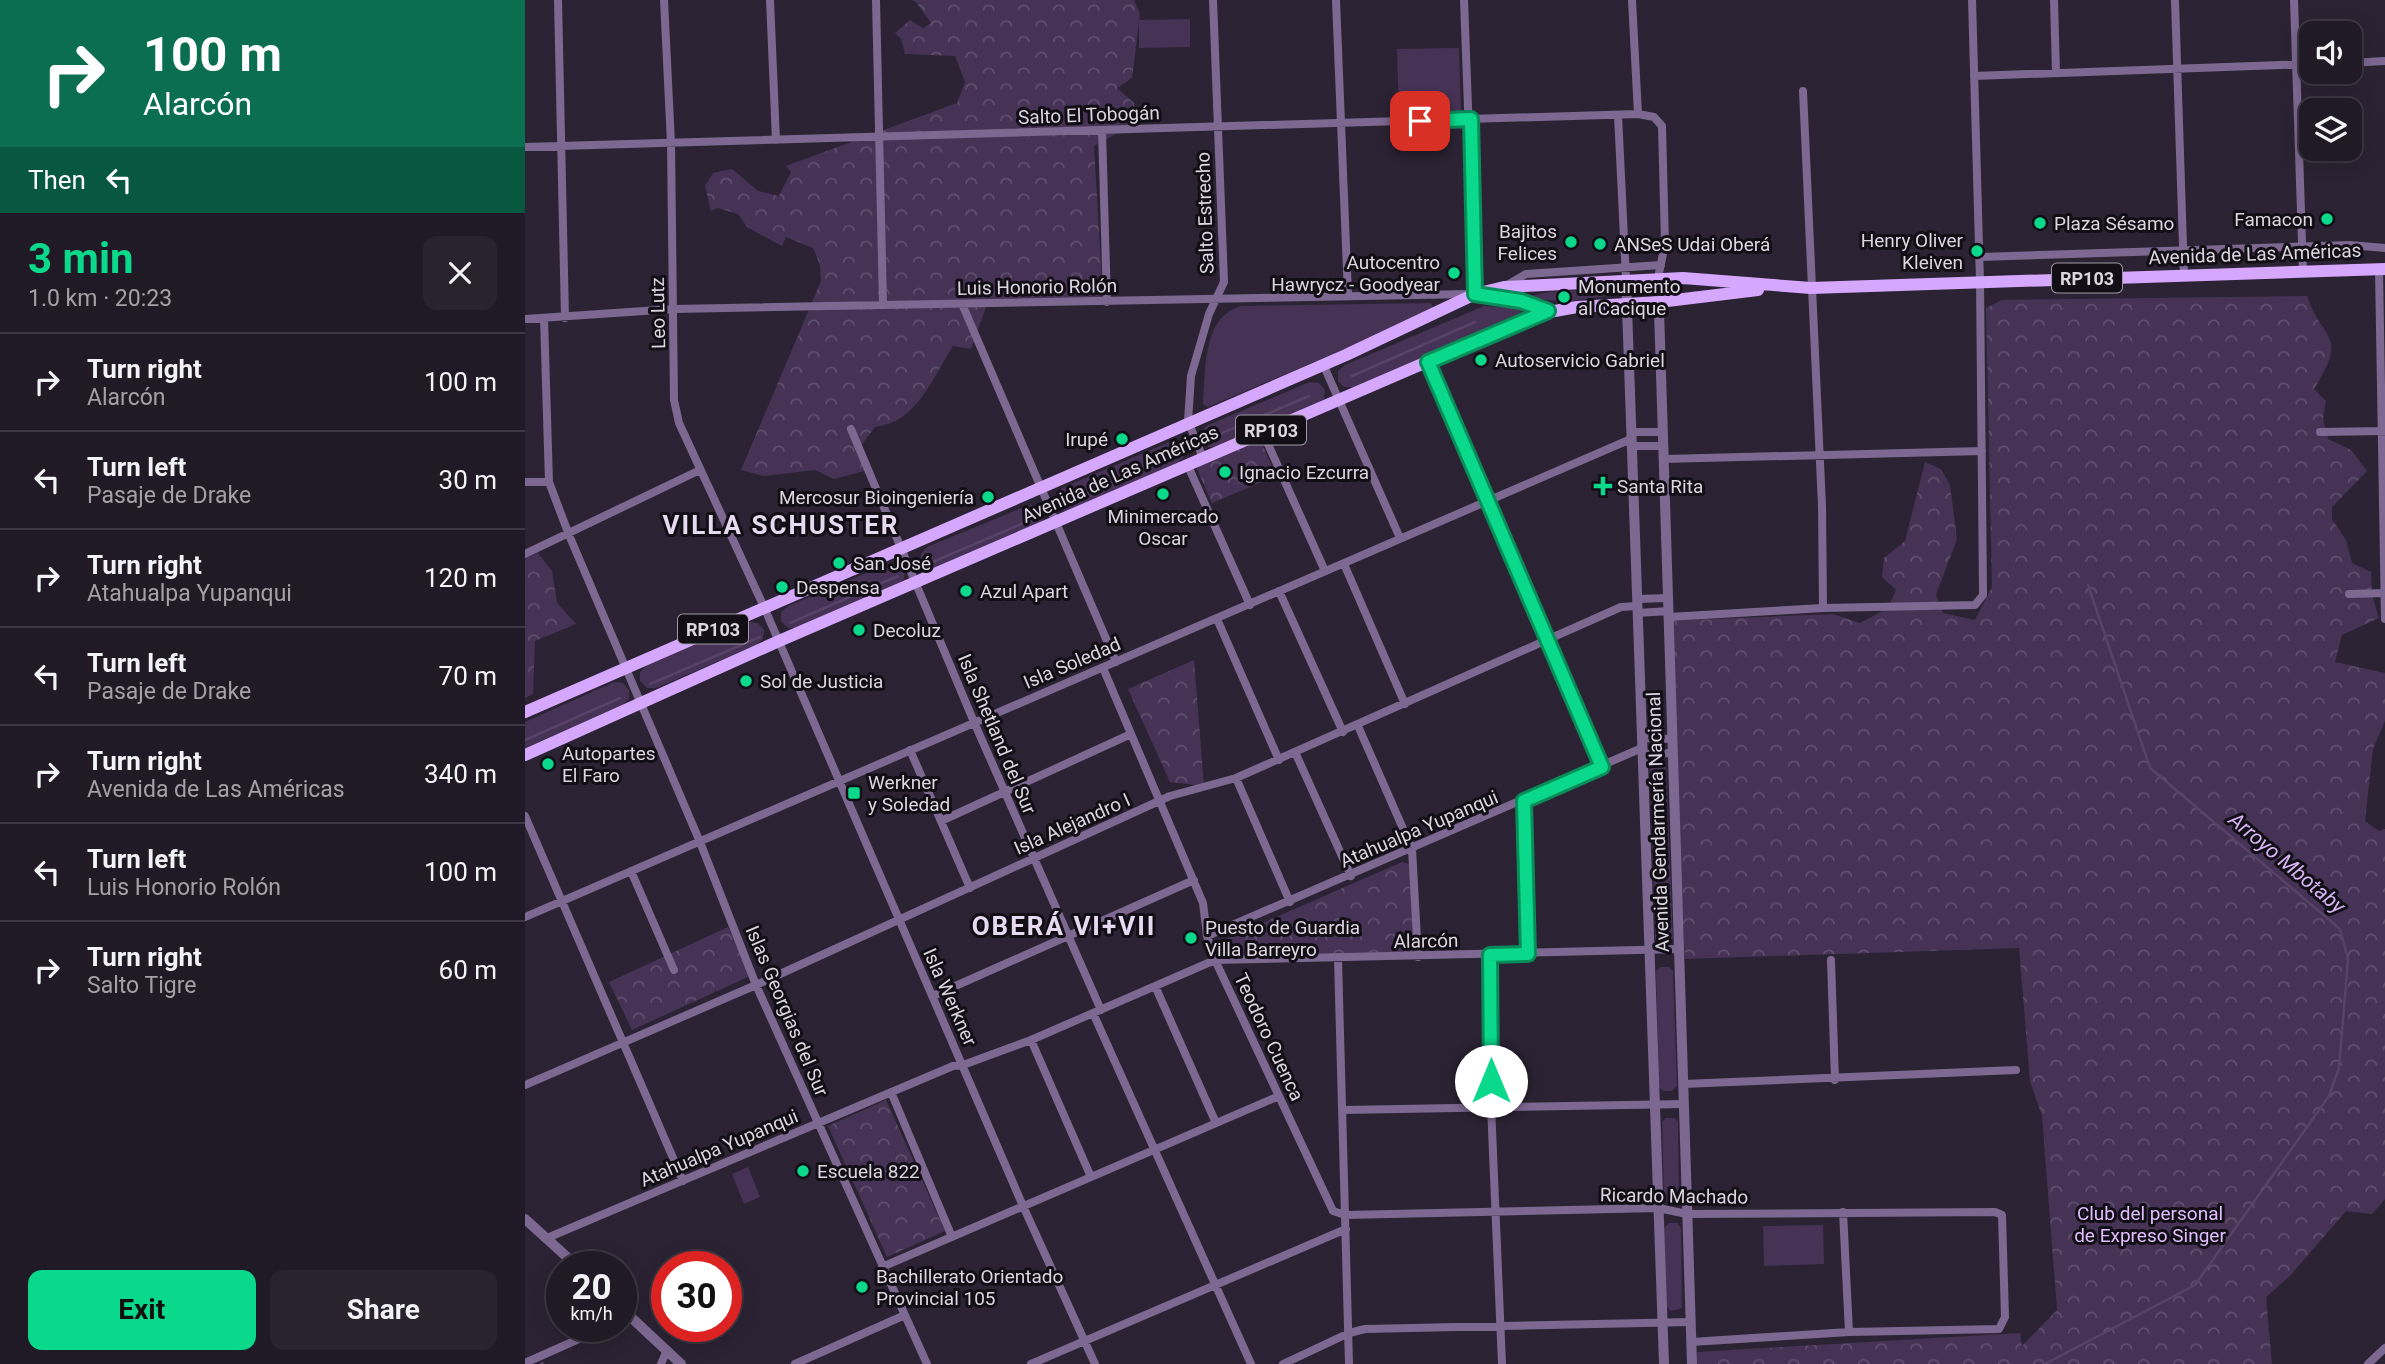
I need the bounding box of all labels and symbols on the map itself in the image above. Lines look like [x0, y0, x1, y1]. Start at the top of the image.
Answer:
pin [1390, 91, 1450, 151]
street label: Salto El Tobogán [1018, 101, 1160, 129]
street label: Salto Estrecho [1191, 152, 1219, 274]
place label: Famacon [2234, 208, 2313, 231]
marker: Famacon [2319, 211, 2335, 227]
place label: Plaza Sésamo [2054, 212, 2174, 235]
marker: Plaza Sésamo [2032, 215, 2048, 231]
place label: Bajitos Felices [1498, 220, 1557, 265]
place label: Henry Oliver Kleiven [1861, 229, 1964, 274]
place label: ANSeS Udai Oberá [1614, 233, 1770, 256]
marker: Bajitos Felices [1563, 234, 1579, 250]
marker: ANSeS Udai Oberá [1592, 236, 1608, 252]
street label: Avenida de Las Américas [2148, 239, 2362, 269]
marker: Henry Oliver Kleiven [1969, 243, 1985, 259]
place label: Autocentro Hawrycz - Goodyear [1271, 251, 1441, 296]
road number: RP103 [2052, 264, 2122, 292]
marker: Autocentro Hawrycz - Goodyear [1446, 265, 1462, 281]
street label: Luis Honorio Rolón [957, 274, 1117, 300]
place label: Monumento al Cacique [1578, 275, 1681, 320]
street label: Leo Lutz [646, 277, 670, 349]
marker: Monumento al Cacique [1556, 289, 1572, 305]
place label: Autoservicio Gabriel [1495, 349, 1665, 372]
marker: Autoservicio Gabriel [1473, 352, 1489, 368]
road number: RP103 [1236, 416, 1306, 444]
street label: Avenida de Las Américas [1018, 420, 1222, 528]
place label: Irupé [1065, 428, 1108, 451]
marker: Irupé [1114, 431, 1130, 447]
place label: Ignacio Ezcurra [1239, 461, 1369, 484]
marker: Ignacio Ezcurra [1217, 464, 1233, 480]
place label: Santa Rita [1617, 475, 1703, 498]
marker: Santa Rita [1595, 478, 1611, 494]
place label: Mercosur Bioingeniería [779, 486, 974, 509]
marker: Minimercado Oscar [1155, 486, 1171, 502]
marker: Mercosur Bioingeniería [980, 489, 996, 505]
place label: Minimercado Oscar [1107, 505, 1219, 550]
district label: VILLA SCHUSTER [663, 510, 899, 540]
place label: San José [853, 552, 931, 575]
marker: San José [831, 555, 847, 571]
place label: Despensa [796, 576, 880, 599]
marker: Despensa [774, 579, 790, 595]
place label: Azul Apart [980, 580, 1068, 603]
marker: Azul Apart [958, 583, 974, 599]
road number: RP103 [678, 614, 748, 644]
place label: Decoluz [873, 619, 941, 642]
marker: Decoluz [851, 622, 867, 638]
street label: Isla Soledad [1020, 632, 1124, 694]
street label: Isla Shetland del Sur [953, 650, 1041, 818]
place label: Sol de Justicia [760, 670, 883, 693]
marker: Sol de Justicia [738, 673, 754, 689]
street label: Avenida Gendarmería Nacional [1642, 691, 1674, 953]
place label: Autopartes El Faro [562, 742, 656, 787]
marker: Autopartes El Faro [540, 756, 556, 772]
place label: Werkner y Soledad [868, 771, 950, 816]
marker: Werkner y Soledad [846, 785, 862, 801]
street label: Atahualpa Yupanqui [1337, 785, 1501, 873]
street label: Isla Alejandro I [1010, 788, 1134, 860]
water label: Arroyo Mbotaby [2223, 807, 2351, 919]
district label: OBERÁ VI+VII [972, 911, 1156, 941]
place label: Puesto de Guardia Villa Barreyro [1205, 916, 1360, 961]
street label: Islas Georgias del Sur [741, 922, 834, 1100]
street label: Alarcón [1393, 929, 1459, 953]
marker: Puesto de Guardia Villa Barreyro [1183, 930, 1199, 946]
street label: Isla Werkner [918, 945, 982, 1050]
street label: Teodoro Cuenca [1229, 969, 1309, 1105]
position arrow [1454, 1044, 1528, 1118]
street label: Atahualpa Yupanqui [637, 1104, 801, 1192]
place label: Escuela 822 [817, 1160, 920, 1183]
marker: Escuela 822 [795, 1163, 811, 1179]
street label: Ricardo Machado [1600, 1183, 1748, 1209]
park label: Club del personal de Expreso Singer [2074, 1202, 2226, 1247]
speed limit sign: 30 [651, 1251, 742, 1342]
place label: Bachillerato Orientado Provincial 105 [876, 1265, 1063, 1310]
marker: Bachillerato Orientado Provincial 105 [854, 1279, 870, 1295]

